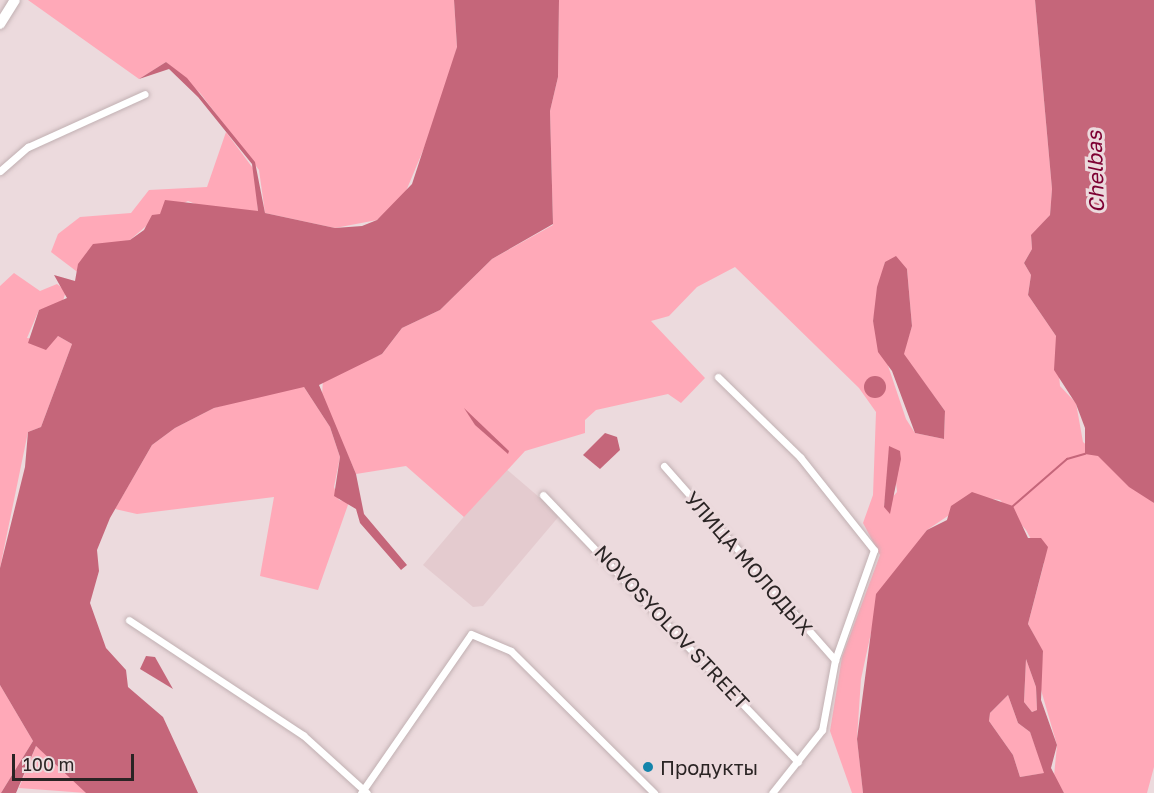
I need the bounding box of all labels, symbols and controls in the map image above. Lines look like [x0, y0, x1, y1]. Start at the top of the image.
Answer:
water label: Chelbas [1081, 131, 1109, 213]
street label: УЛИЦА МОЛОДЫХ [680, 486, 818, 640]
street label: NOVOSYOLOV STREET [590, 540, 754, 714]
scale bar [15, 742, 136, 780]
text: 100 m [23, 753, 74, 775]
place label: Продукты [660, 755, 758, 779]
marker: Продукты [641, 760, 655, 774]

